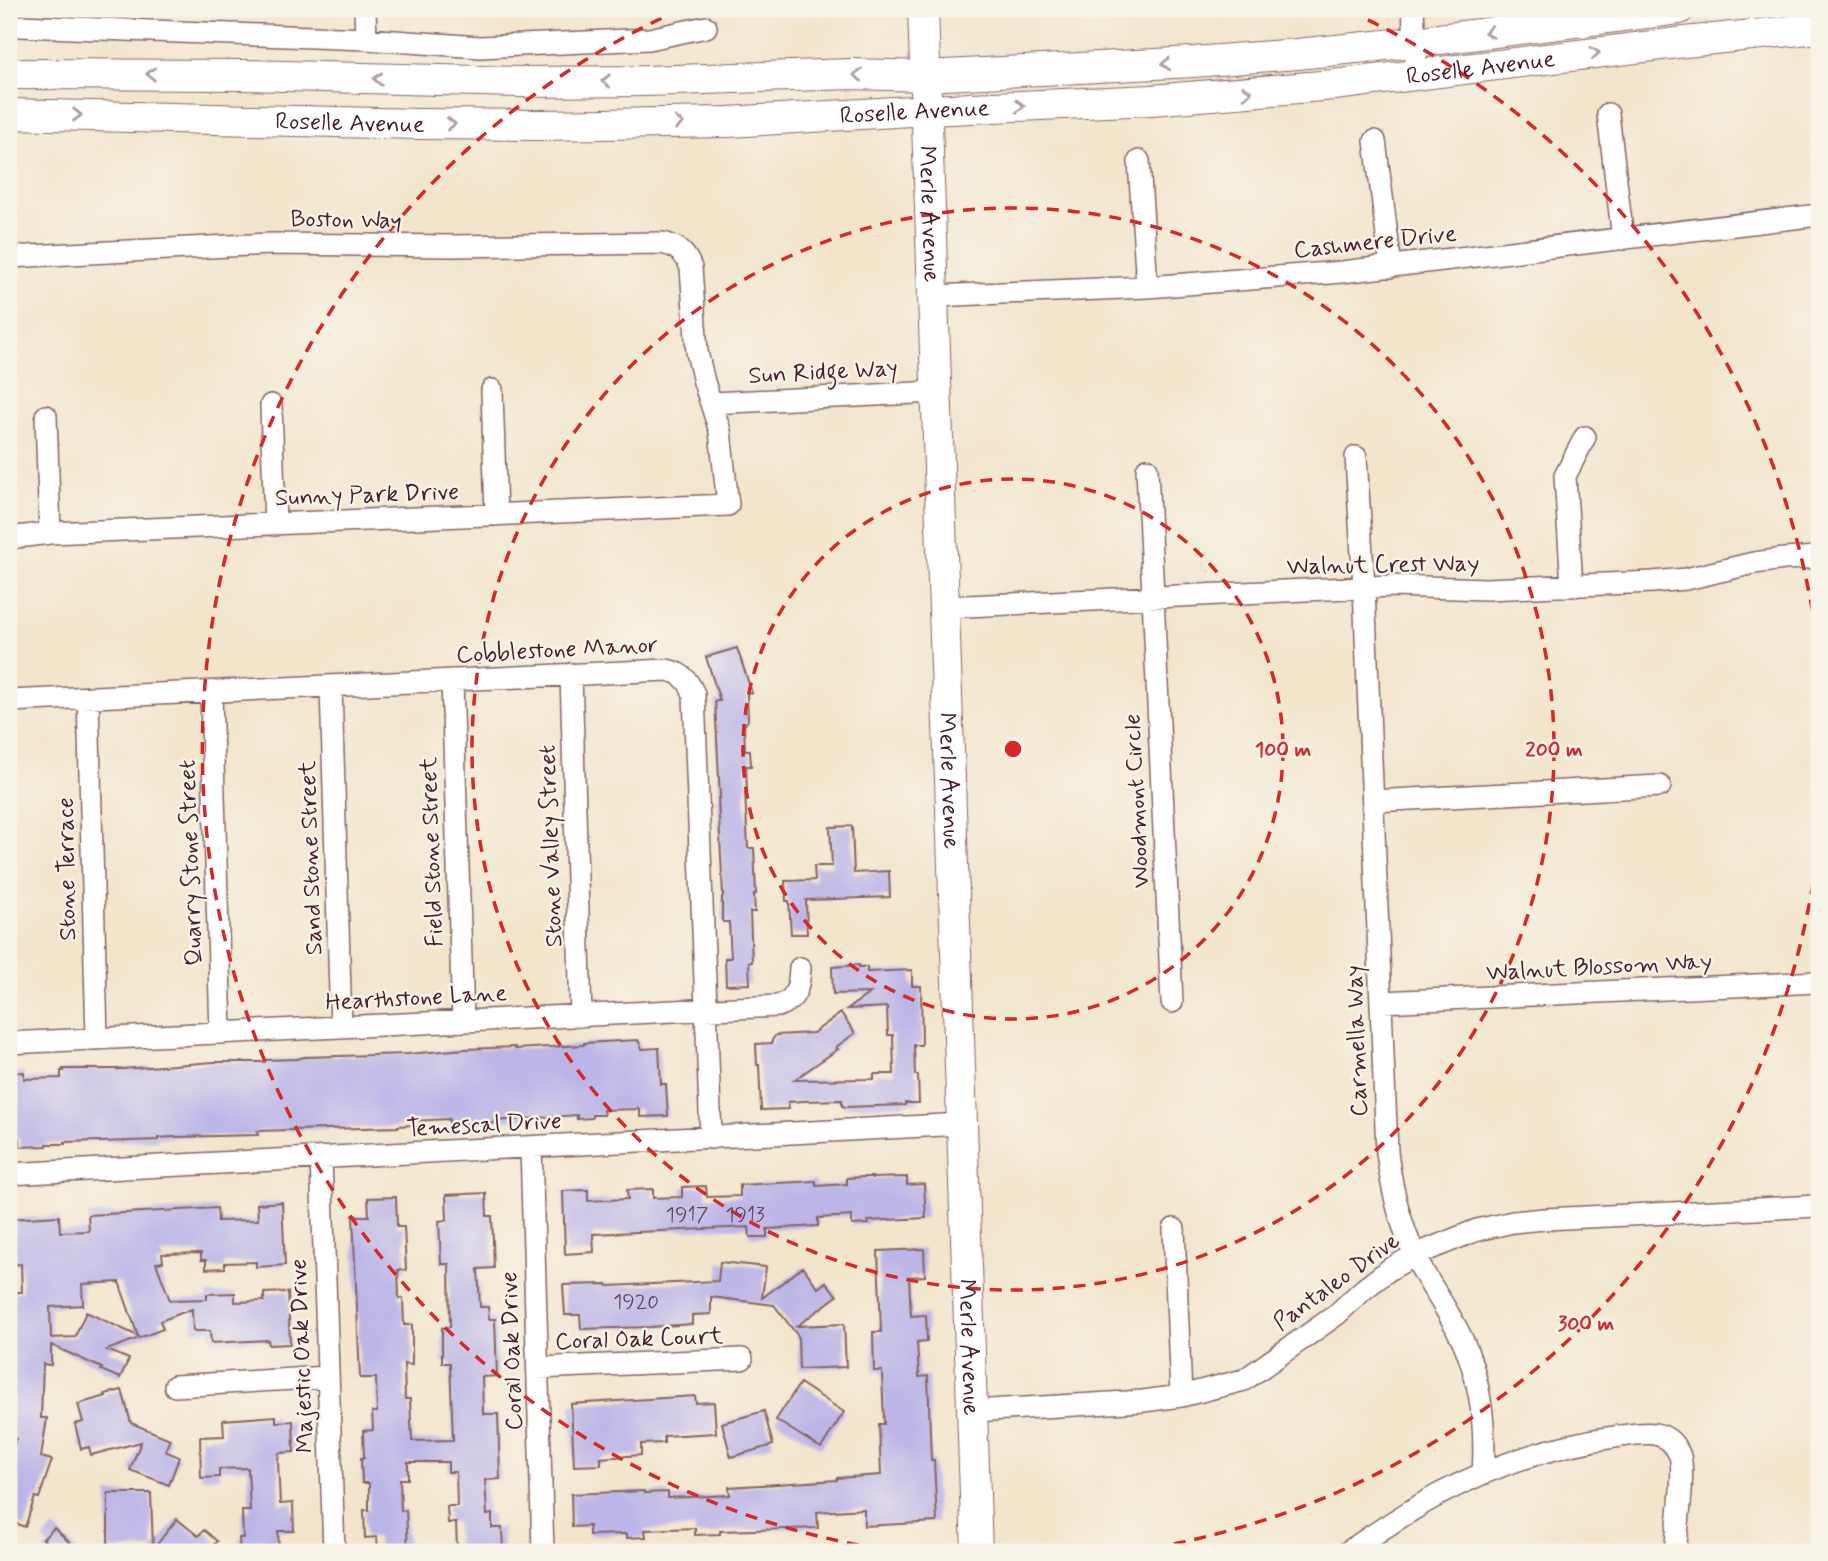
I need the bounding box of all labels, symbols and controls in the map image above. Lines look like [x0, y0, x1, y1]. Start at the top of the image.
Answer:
one-way arrow [1484, 24, 1495, 39]
street label: Roselle Avenue [1405, 44, 1557, 93]
one-way arrow [1589, 45, 1601, 60]
one-way arrow [1160, 56, 1171, 71]
one-way arrow [145, 66, 156, 82]
one-way arrow [852, 67, 863, 83]
one-way arrow [373, 72, 384, 87]
one-way arrow [600, 73, 611, 89]
one-way arrow [1242, 85, 1253, 100]
street label: Roselle Avenue [839, 93, 990, 132]
one-way arrow [1015, 98, 1026, 113]
street label: Roselle Avenue [275, 106, 425, 141]
one-way arrow [72, 107, 83, 123]
one-way arrow [674, 115, 685, 130]
one-way arrow [447, 116, 457, 132]
street label: Merle Avenue [911, 145, 947, 283]
street label: Boston Way [290, 204, 402, 237]
street label: Cashmere Drive [1292, 219, 1458, 266]
street label: Sun Ridge Way [748, 353, 899, 395]
street label: Sunny Park Drive [275, 477, 460, 514]
street label: Walnut Crest Way [1286, 548, 1480, 583]
street label: Cobblestone Manor [455, 630, 659, 671]
street label: Merle Avenue [931, 712, 966, 850]
street label: Woodmont Circle [1117, 713, 1158, 889]
text: 100 m [1255, 736, 1311, 764]
text: 200 m [1525, 736, 1583, 764]
centre of rings [1001, 737, 1025, 761]
street label: Stone Valley Street [532, 744, 571, 948]
street label: Field Stone Street [414, 756, 451, 948]
street label: Quarry Stone Street [172, 759, 211, 967]
street label: Sand Stone Street [293, 760, 330, 956]
street label: Stone Terrace [51, 797, 84, 941]
street label: Walnut Blossom Way [1485, 946, 1713, 989]
street label: Carmella Way [1339, 965, 1376, 1117]
street label: Hearthstone Lane [325, 978, 508, 1019]
street label: Temescal Drive [406, 1106, 563, 1145]
house number: 1917 [666, 1201, 709, 1229]
house number: 1913 [725, 1201, 765, 1229]
street label: Pantaleo Drive [1267, 1226, 1406, 1339]
street label: Majestic Oak Drive [284, 1258, 321, 1454]
street label: Coral Oak Drive [494, 1271, 531, 1431]
street label: Merle Avenue [950, 1278, 986, 1416]
house number: 1920 [613, 1288, 659, 1316]
text: 300 m [1558, 1310, 1615, 1338]
street label: Coral Oak Court [554, 1321, 724, 1358]

